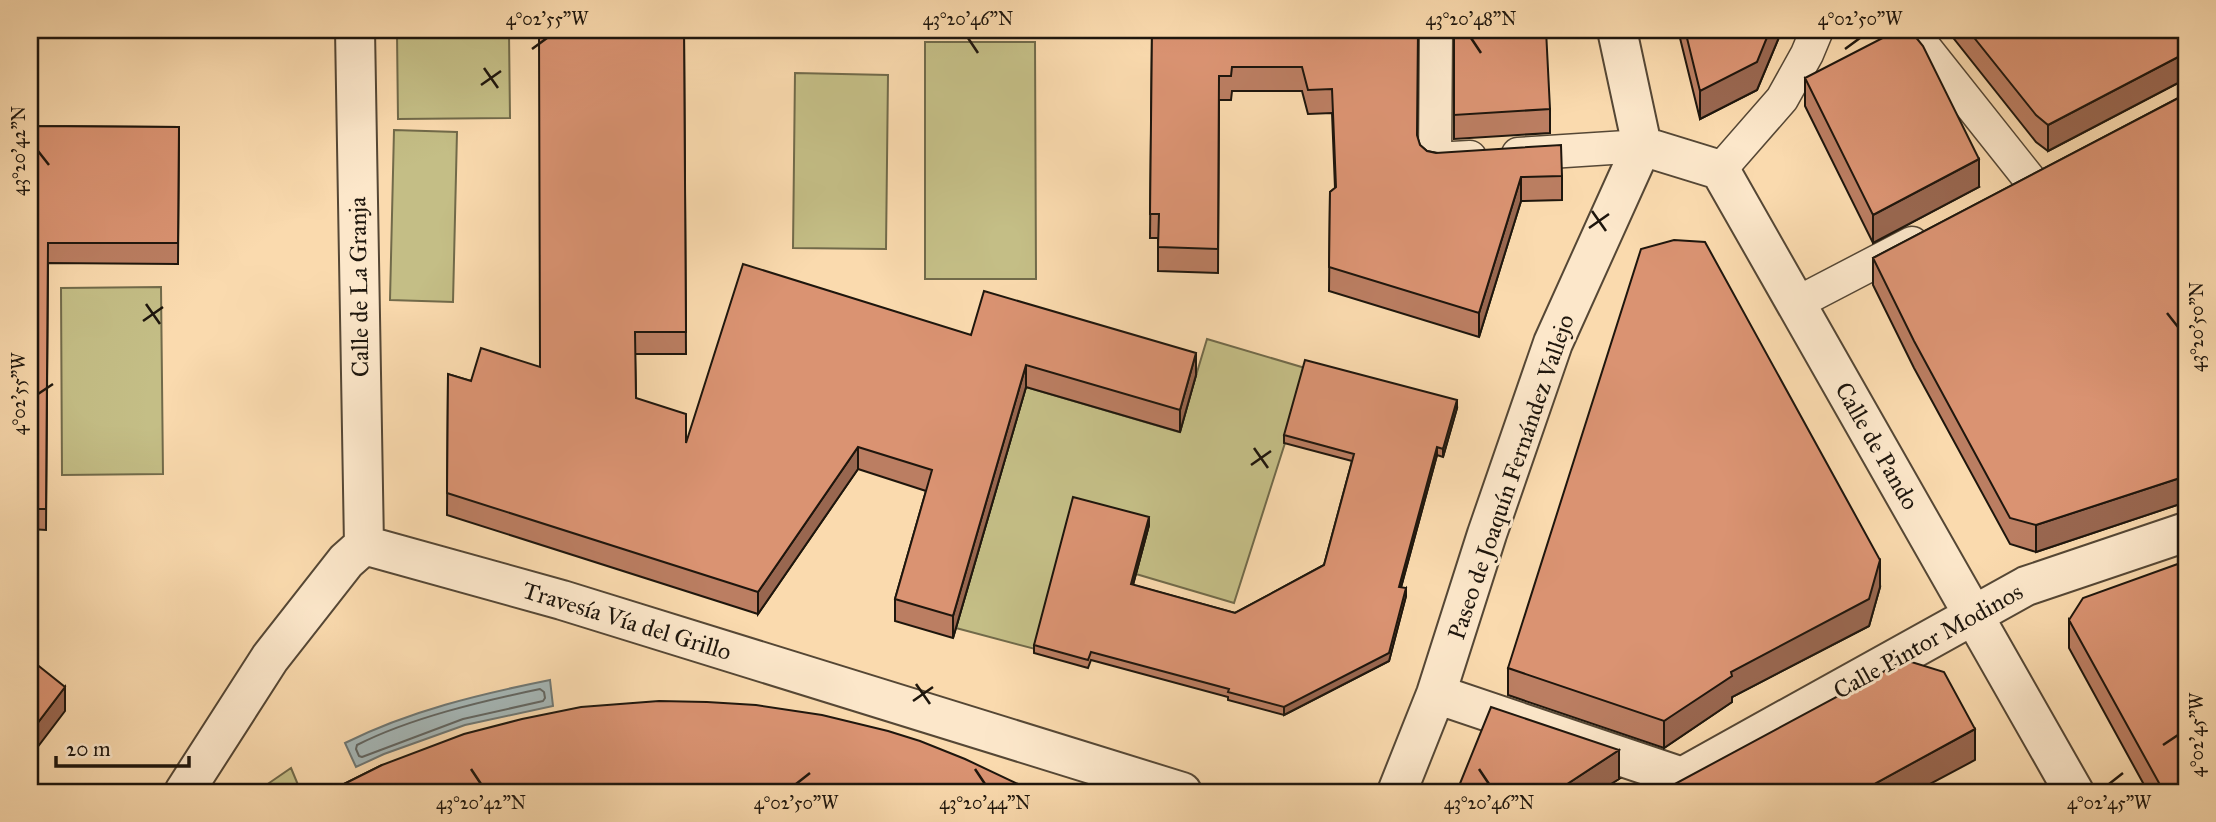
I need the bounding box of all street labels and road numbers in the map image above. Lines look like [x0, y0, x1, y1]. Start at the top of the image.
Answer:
street label: Calle de La Granja [342, 196, 376, 377]
street label: Paseo de Joaquín Fernández Vallejo [1441, 310, 1581, 644]
street label: Calle de Pando [1828, 377, 1926, 515]
street label: Travesía Vía del Grillo [519, 575, 735, 667]
street label: Calle Pintor Modinos [1828, 576, 2028, 706]

